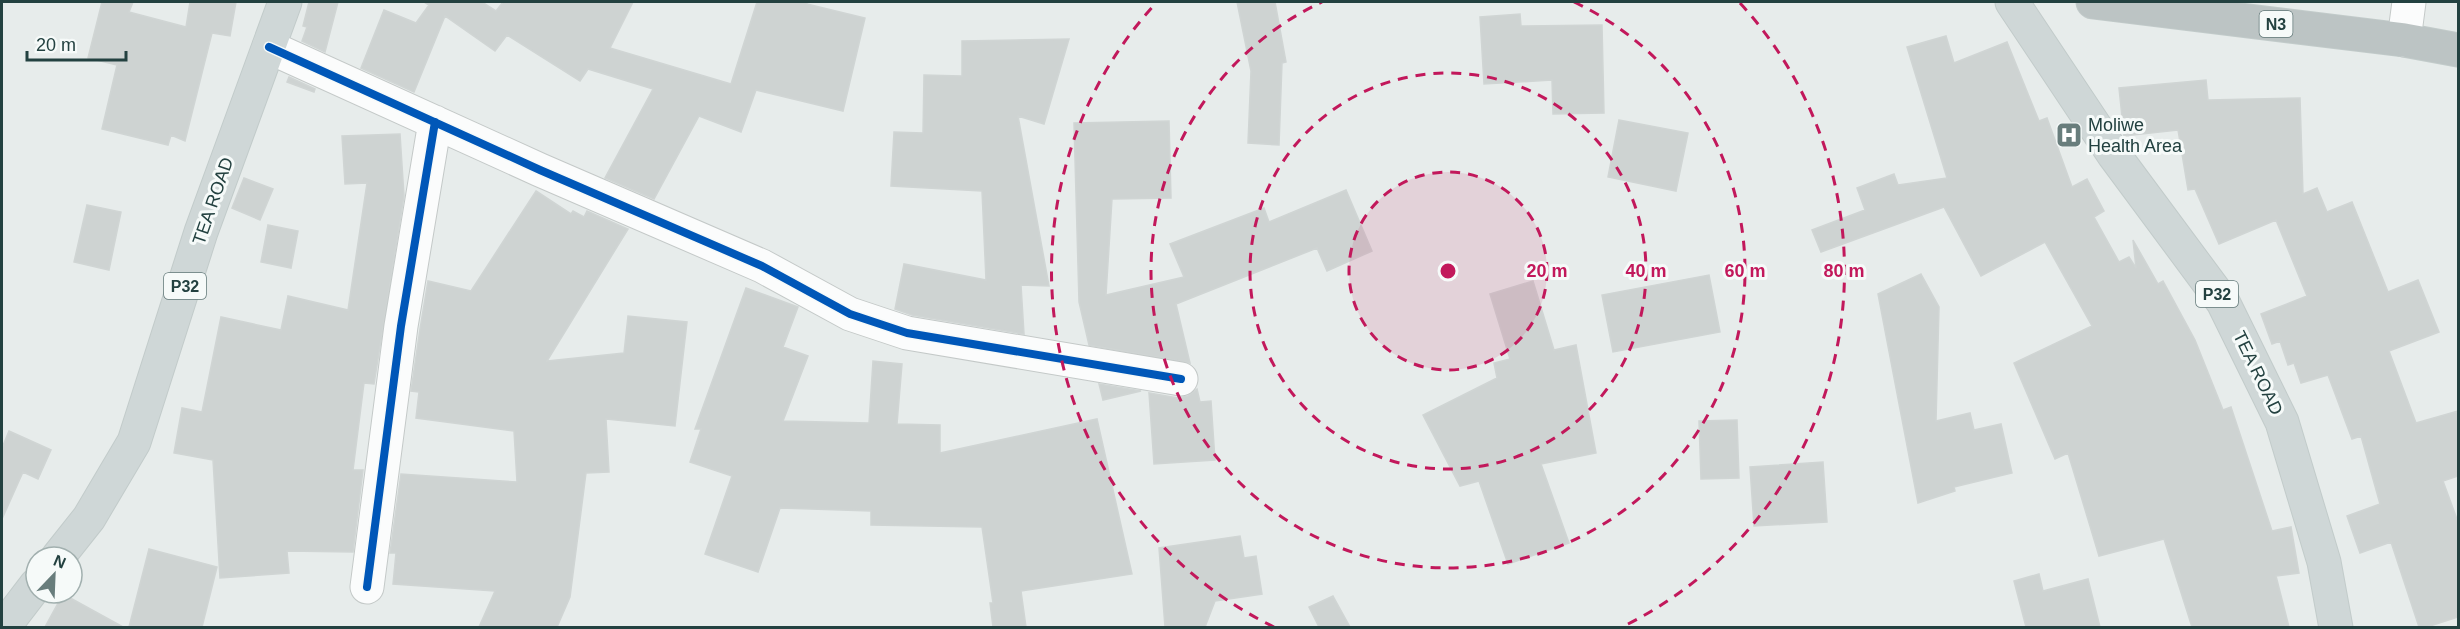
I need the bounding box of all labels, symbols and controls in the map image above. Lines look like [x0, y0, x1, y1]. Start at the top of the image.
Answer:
road number: N3 [2260, 11, 2292, 37]
scale bar [27, 24, 126, 62]
text: 20 m [36, 35, 76, 55]
place label: Moliwe Health Area [2088, 115, 2183, 156]
hospital icon: Moliwe Health Area [2054, 120, 2084, 150]
street label: TEA ROAD [189, 155, 237, 247]
centre of rings [1438, 261, 1458, 281]
text: 20 m [1526, 261, 1568, 281]
text: 40 m [1625, 261, 1667, 281]
text: 60 m [1724, 261, 1766, 281]
text: 80 m [1823, 261, 1865, 281]
road number: P32 [164, 273, 206, 299]
road number: P32 [2196, 281, 2238, 307]
street label: TEA ROAD [2229, 328, 2287, 418]
north arrow [24, 545, 84, 605]
text: N [51, 552, 68, 572]

